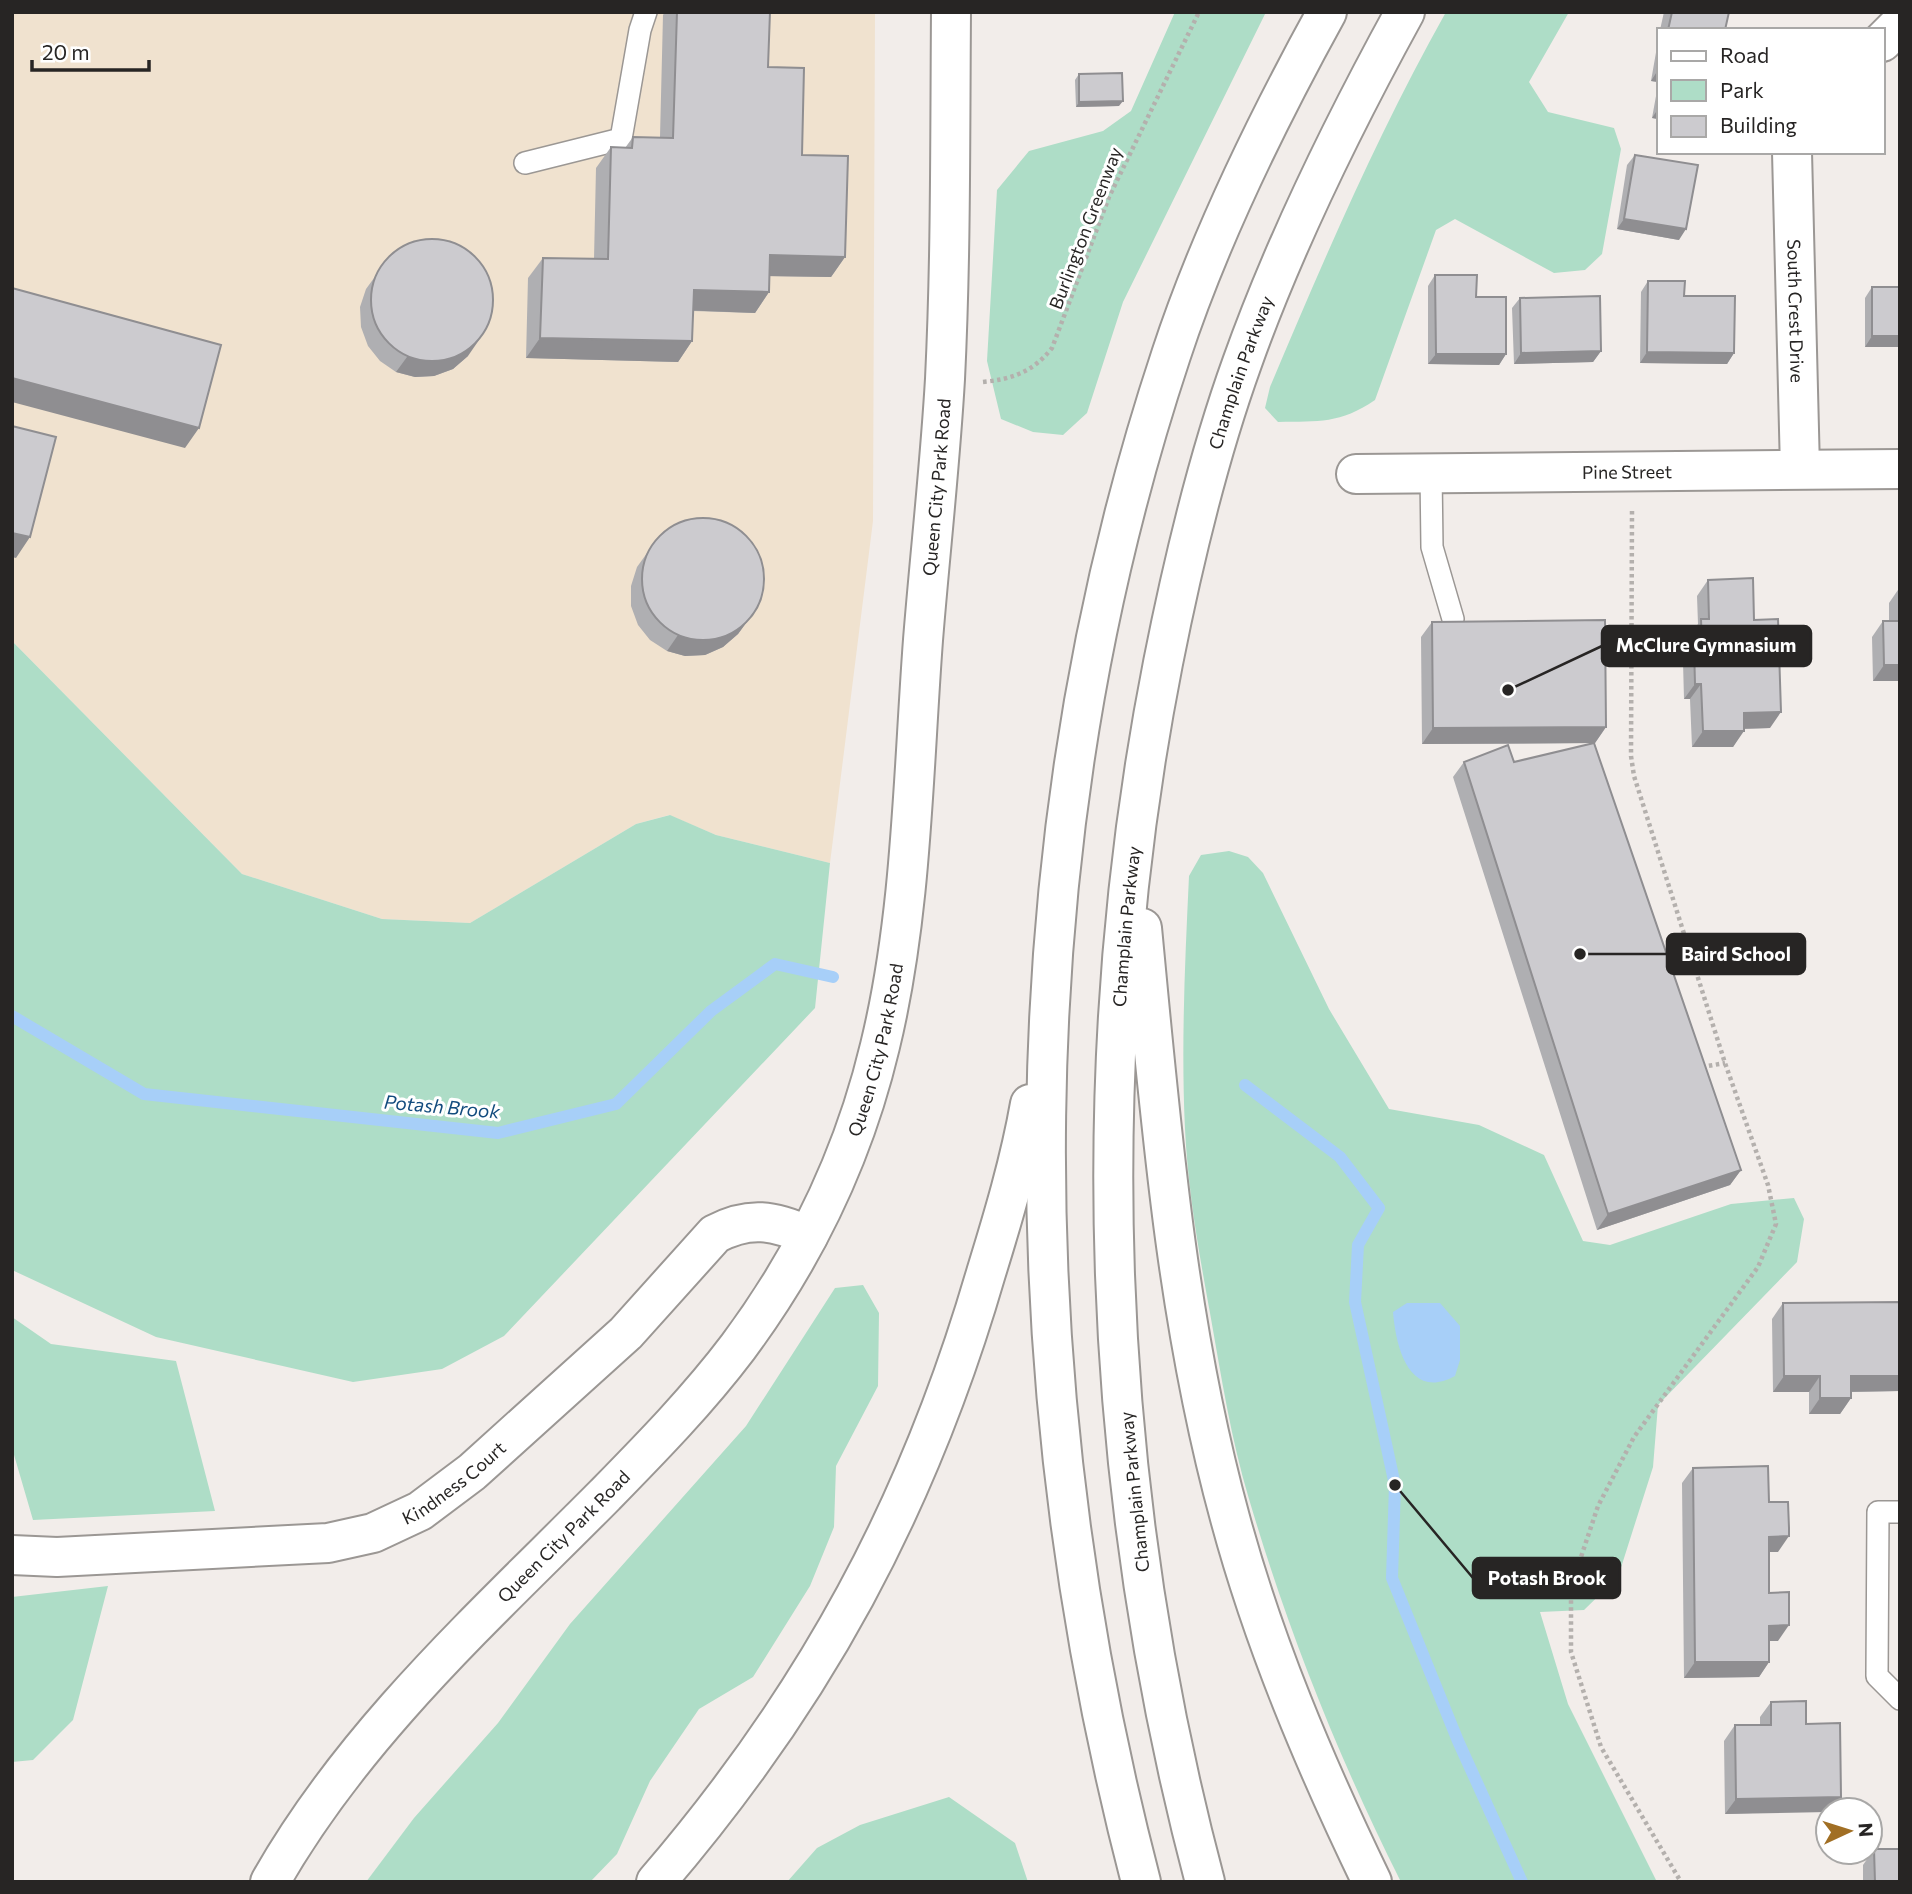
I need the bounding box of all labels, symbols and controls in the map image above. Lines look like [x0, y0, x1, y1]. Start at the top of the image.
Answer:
scale bar [32, 28, 149, 72]
legend [1657, 28, 1884, 154]
text: 20 m [42, 39, 90, 64]
text: Road [1720, 42, 1769, 67]
text: Park [1720, 77, 1764, 102]
text: Building [1720, 112, 1797, 137]
street label: Burlington Greenway [1044, 144, 1126, 312]
street label: South Crest Drive [1783, 239, 1809, 383]
street label: Champlain Parkway [1203, 292, 1277, 452]
street label: Queen City Park Road [918, 398, 955, 577]
street label: Pine Street [1582, 460, 1672, 483]
callout: McClure Gymnasium [1602, 626, 1811, 666]
text: McClure Gymnasium [1616, 633, 1796, 656]
street label: Champlain Parkway [1108, 845, 1145, 1007]
callout: Baird School [1667, 934, 1805, 974]
text: Baird School [1681, 942, 1791, 965]
street label: Queen City Park Road [843, 962, 907, 1139]
water label: Potash Brook [383, 1089, 502, 1123]
street label: Champlain Parkway [1115, 1411, 1153, 1573]
street label: Kindness Court [398, 1436, 510, 1529]
street label: Queen City Park Road [493, 1466, 634, 1607]
callout: Potash Brook [1473, 1558, 1620, 1598]
text: Potash Brook [1488, 1566, 1606, 1589]
north arrow [1814, 1796, 1884, 1866]
text: N [1854, 1822, 1878, 1838]

